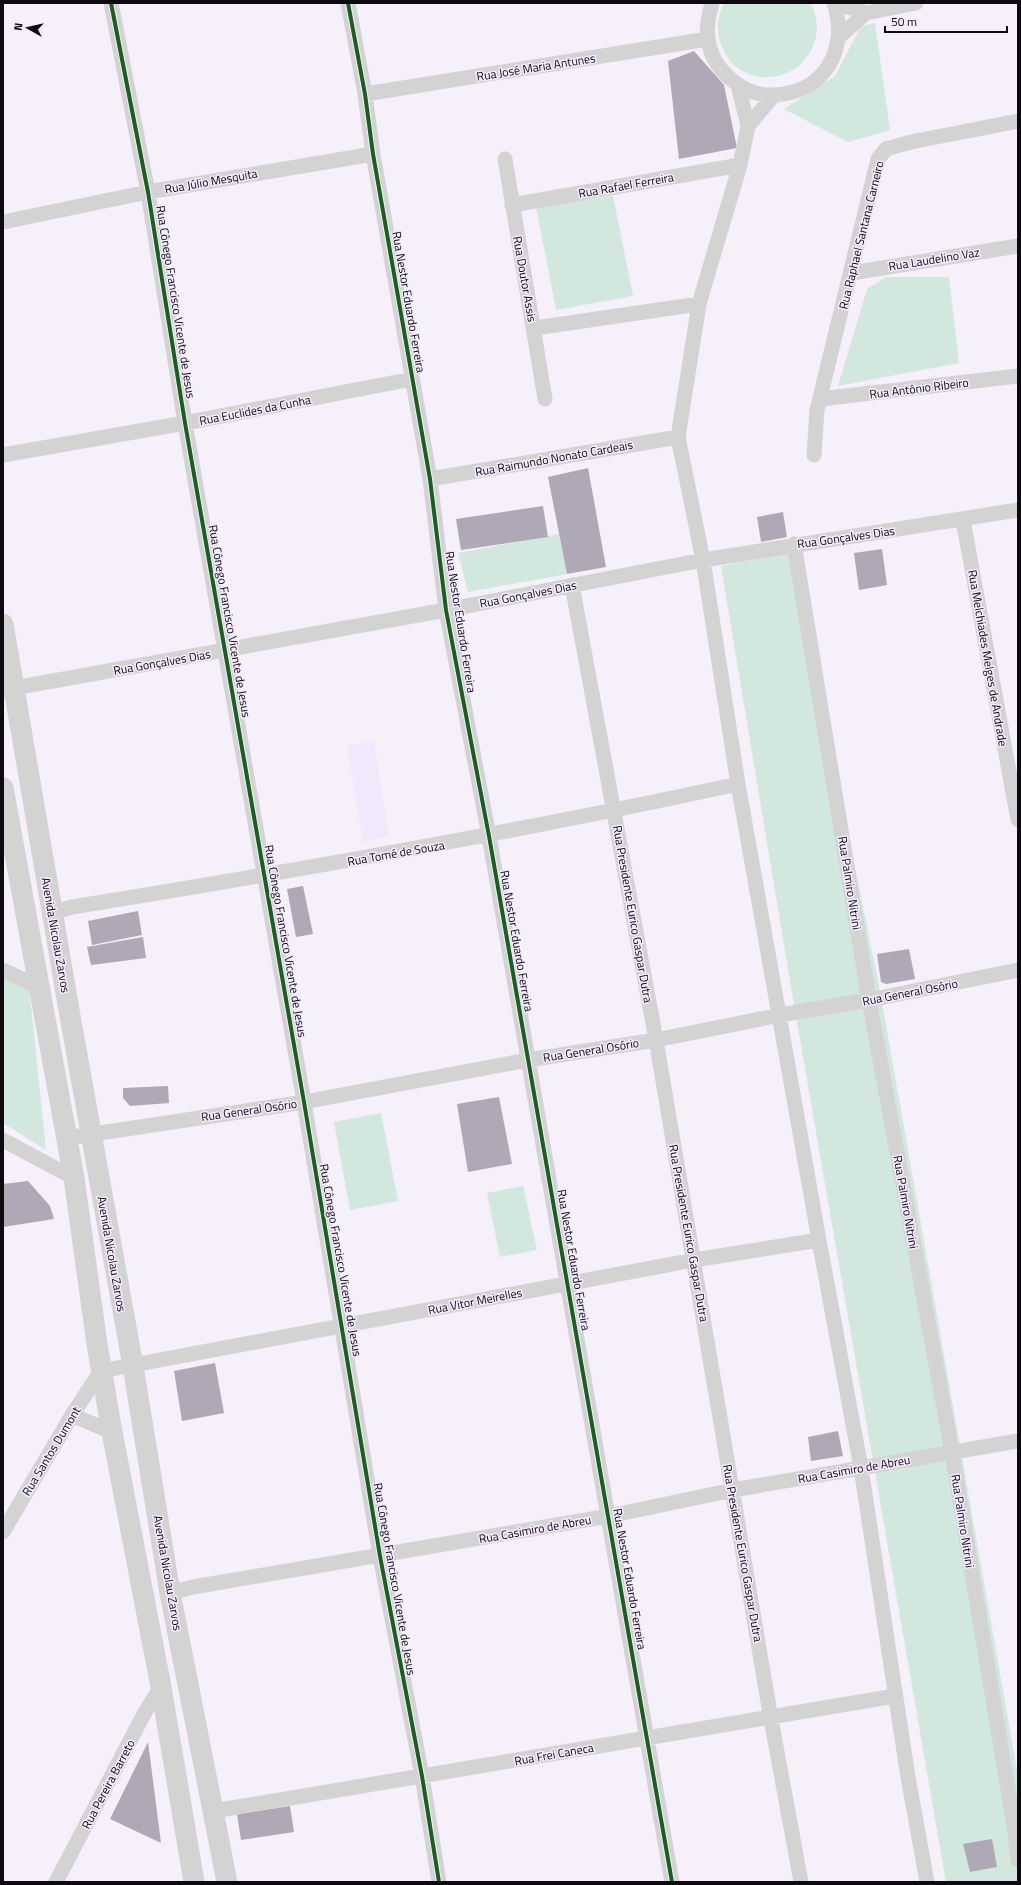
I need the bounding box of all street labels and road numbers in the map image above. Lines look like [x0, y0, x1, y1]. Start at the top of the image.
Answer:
street label: Rua José Maria Antunes [475, 48, 597, 86]
street label: Rua Raphael Santana Carneiro [833, 159, 889, 311]
street label: Rua Júlio Mesquita [163, 164, 259, 198]
street label: Rua Rafael Ferreira [577, 167, 675, 203]
street label: Rua Cônego Francisco Vicente de Jesus [151, 204, 201, 400]
street label: Rua Nestor Eduardo Ferreira [387, 230, 431, 374]
street label: Rua Doutor Assis [508, 235, 542, 324]
street label: Rua Laudelino Vaz [887, 242, 981, 276]
street label: Rua Antônio Ribeiro [868, 372, 970, 404]
street label: Rua Euclides da Cunha [198, 390, 312, 430]
street label: Rua Raimundo Nonato Cardeais [474, 435, 635, 481]
street label: Rua Gonçalves Dias [796, 521, 896, 553]
street label: Rua Cônego Francisco Vicente de Jesus [204, 523, 256, 719]
street label: Rua Nestor Eduardo Ferreira [440, 550, 482, 694]
street label: Rua Melchiades Melges de Andrade [963, 568, 1013, 748]
street label: Rua Gonçalves Dias [478, 575, 579, 613]
street label: Rua Gonçalves Dias [112, 644, 213, 680]
street label: Rua Presidente Eurico Gaspar Dutra [608, 824, 658, 1004]
street label: Rua Tomé de Souza [346, 835, 446, 871]
street label: Rua Palmiro Nitrini [833, 835, 867, 931]
street label: Rua Cônego Francisco Vicente de Jesus [260, 843, 312, 1039]
street label: Rua Nestor Eduardo Ferreira [495, 869, 539, 1013]
street label: Avenida Nicolau Zarvos [36, 876, 76, 995]
street label: Rua General Osório [861, 973, 959, 1011]
street label: Rua General Osório [542, 1033, 640, 1067]
street label: Rua General Osório [200, 1094, 298, 1126]
street label: Rua Presidente Eurico Gaspar Dutra [664, 1143, 714, 1323]
street label: Rua Palmiro Nitrini [888, 1154, 924, 1250]
street label: Rua Cônego Francisco Vicente de Jesus [315, 1162, 367, 1358]
street label: Rua Nestor Eduardo Ferreira [552, 1188, 596, 1332]
street label: Avenida Nicolau Zarvos [92, 1195, 132, 1314]
street label: Rua Vitor Meirelles [426, 1283, 524, 1319]
street label: Rua Santos Dumont [17, 1402, 86, 1499]
street label: Rua Casimiro de Abreu [796, 1450, 912, 1488]
street label: Rua Presidente Eurico Gaspar Dutra [718, 1463, 768, 1643]
street label: Rua Palmiro Nitrini [946, 1473, 980, 1569]
street label: Rua Cônego Francisco Vicente de Jesus [369, 1481, 421, 1677]
street label: Rua Nestor Eduardo Ferreira [608, 1507, 652, 1651]
street label: Rua Casimiro de Abreu [477, 1510, 593, 1548]
street label: Avenida Nicolau Zarvos [148, 1514, 188, 1633]
street label: Rua Pereira Barreto [76, 1736, 140, 1832]
street label: Rua Frei Caneca [513, 1738, 595, 1770]

